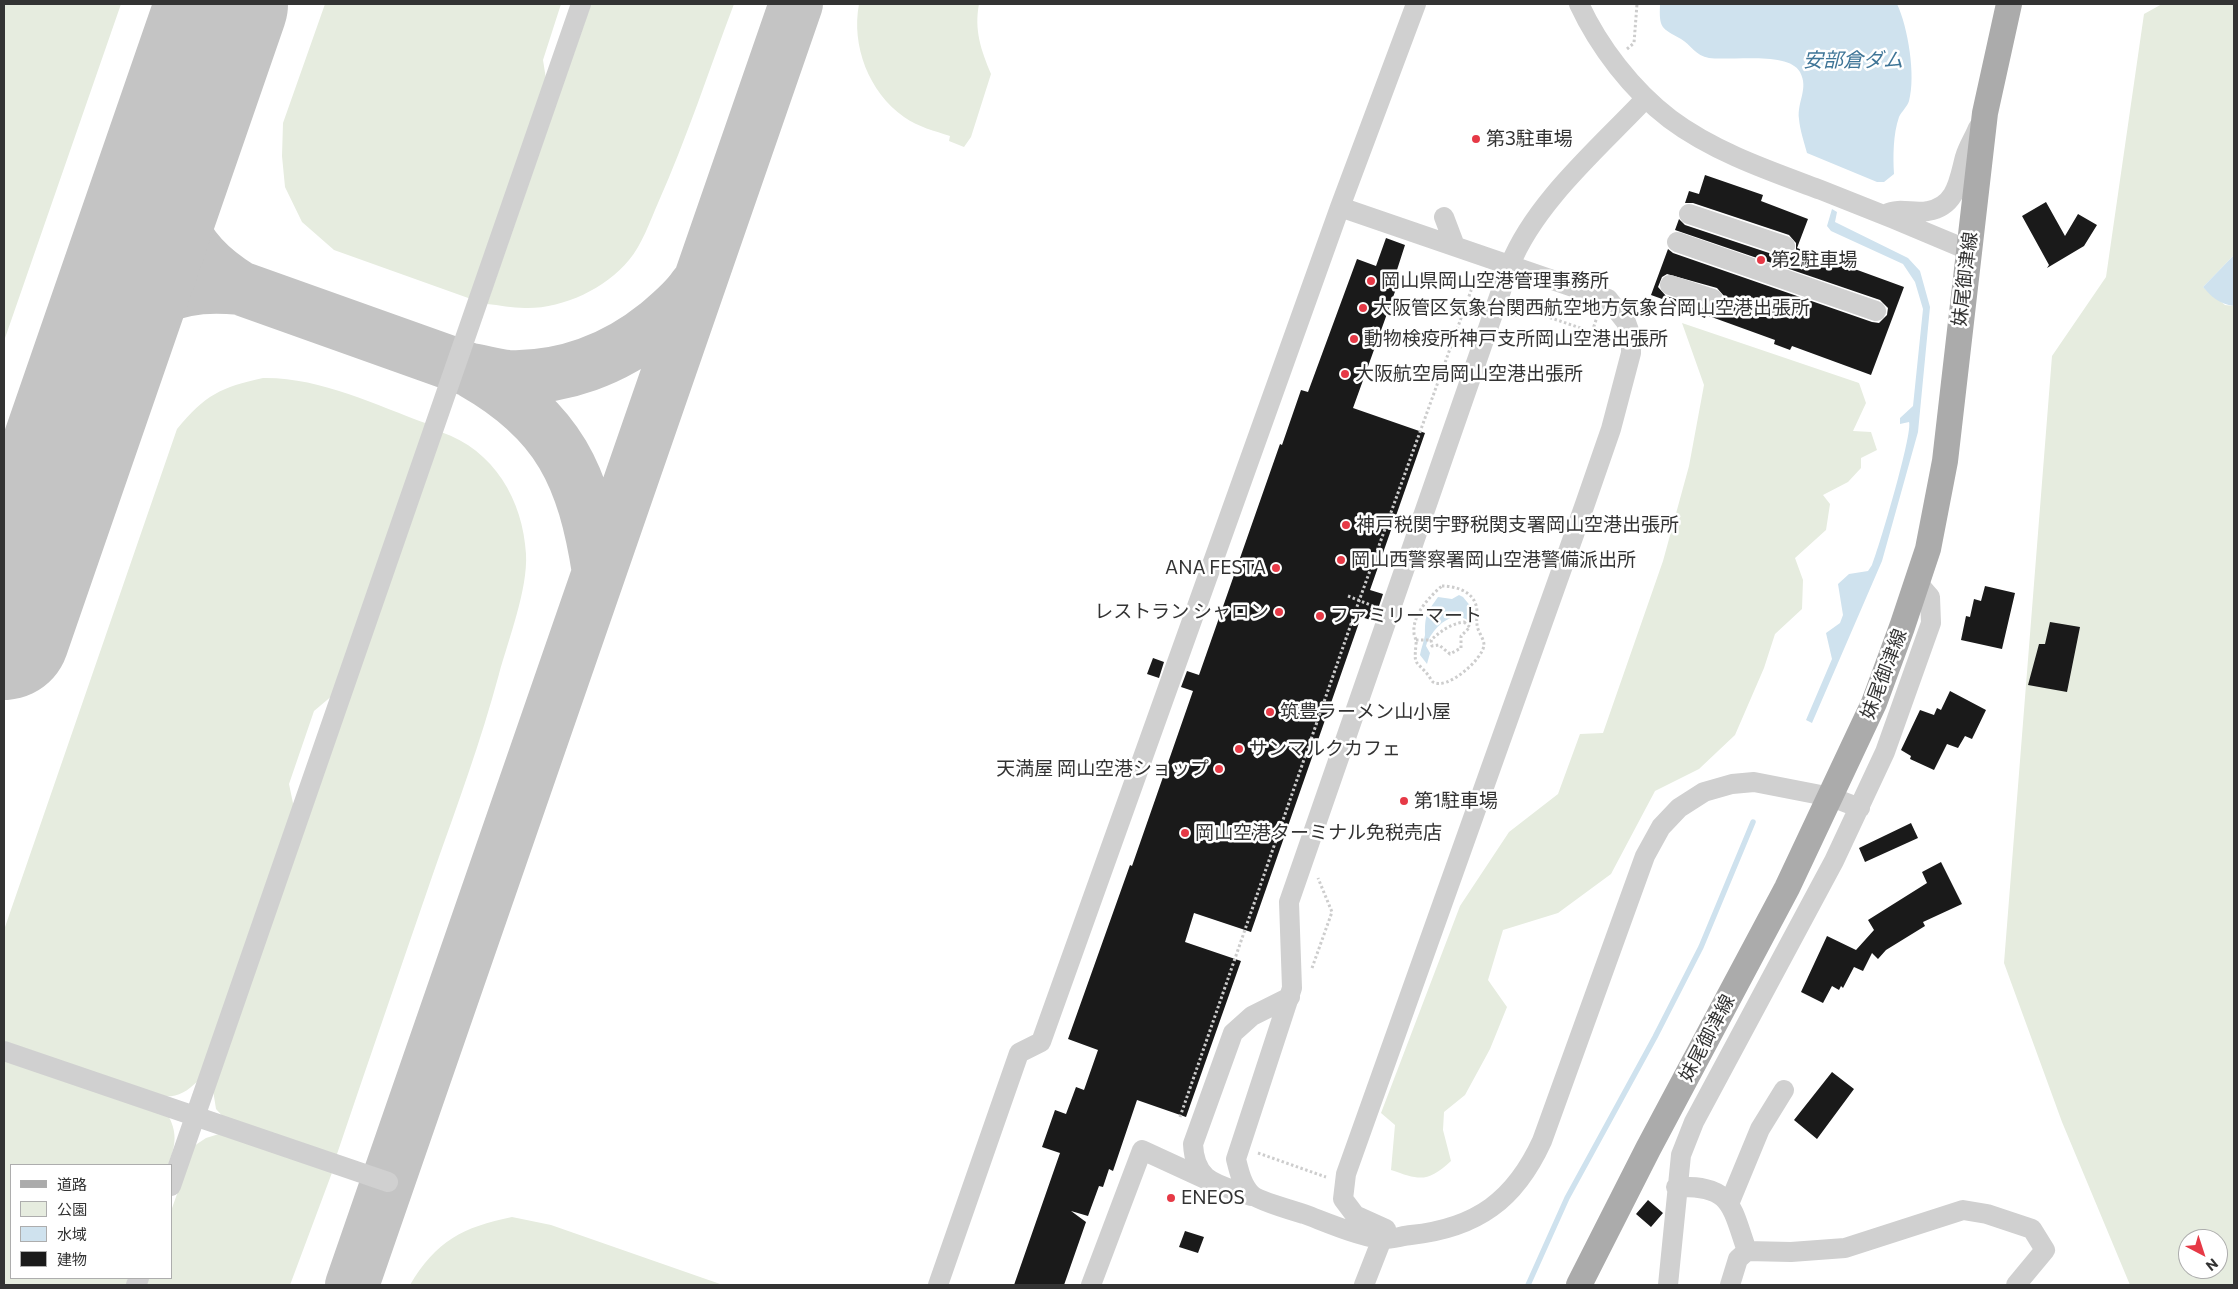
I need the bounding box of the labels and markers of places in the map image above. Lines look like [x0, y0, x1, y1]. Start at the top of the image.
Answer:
place label: 第3駐車場 [1486, 128, 1573, 150]
marker: 第3駐車場 [1470, 133, 1482, 145]
place label: 第2駐車場 [1771, 249, 1858, 271]
marker: 第2駐車場 [1755, 254, 1767, 266]
place label: 岡山県岡山空港管理事務所 [1381, 270, 1609, 292]
marker: 岡山県岡山空港管理事務所 [1365, 275, 1377, 287]
place label: 大阪管区気象台関西航空地方気象台岡山空港出張所 [1373, 297, 1810, 319]
marker: 大阪管区気象台関西航空地方気象台岡山空港出張所 [1357, 302, 1369, 314]
place label: 動物検疫所神戸支所岡山空港出張所 [1364, 328, 1668, 350]
marker: 動物検疫所神戸支所岡山空港出張所 [1348, 333, 1360, 345]
place label: 大阪航空局岡山空港出張所 [1355, 363, 1583, 385]
marker: 大阪航空局岡山空港出張所 [1339, 368, 1351, 380]
place label: 神戸税関宇野税関支署岡山空港出張所 [1356, 514, 1679, 536]
marker: 神戸税関宇野税関支署岡山空港出張所 [1340, 519, 1352, 531]
place label: 岡山西警察署岡山空港警備派出所 [1351, 549, 1636, 571]
marker: 岡山西警察署岡山空港警備派出所 [1335, 554, 1347, 566]
place label: ANA FESTA [1165, 557, 1266, 579]
marker: ANA FESTA [1270, 562, 1282, 574]
place label: レストラン シャロン [1094, 601, 1269, 623]
place label: ファミリーマート [1330, 605, 1482, 627]
marker: レストラン シャロン [1273, 606, 1285, 618]
marker: ファミリーマート [1314, 610, 1326, 622]
place label: 筑豊ラーメン山小屋 [1280, 701, 1451, 723]
marker: 筑豊ラーメン山小屋 [1264, 706, 1276, 718]
place label: サンマルクカフェ [1249, 738, 1401, 760]
marker: サンマルクカフェ [1233, 743, 1245, 755]
place label: 天満屋 岡山空港ショップ [996, 758, 1209, 780]
marker: 天満屋 岡山空港ショップ [1213, 763, 1225, 775]
place label: 第1駐車場 [1414, 790, 1498, 812]
marker: 第1駐車場 [1398, 795, 1410, 807]
place label: 岡山空港ターミナル免税売店 [1195, 822, 1442, 844]
marker: 岡山空港ターミナル免税売店 [1179, 827, 1191, 839]
place label: ENEOS [1181, 1187, 1245, 1209]
marker: ENEOS [1165, 1192, 1177, 1204]

